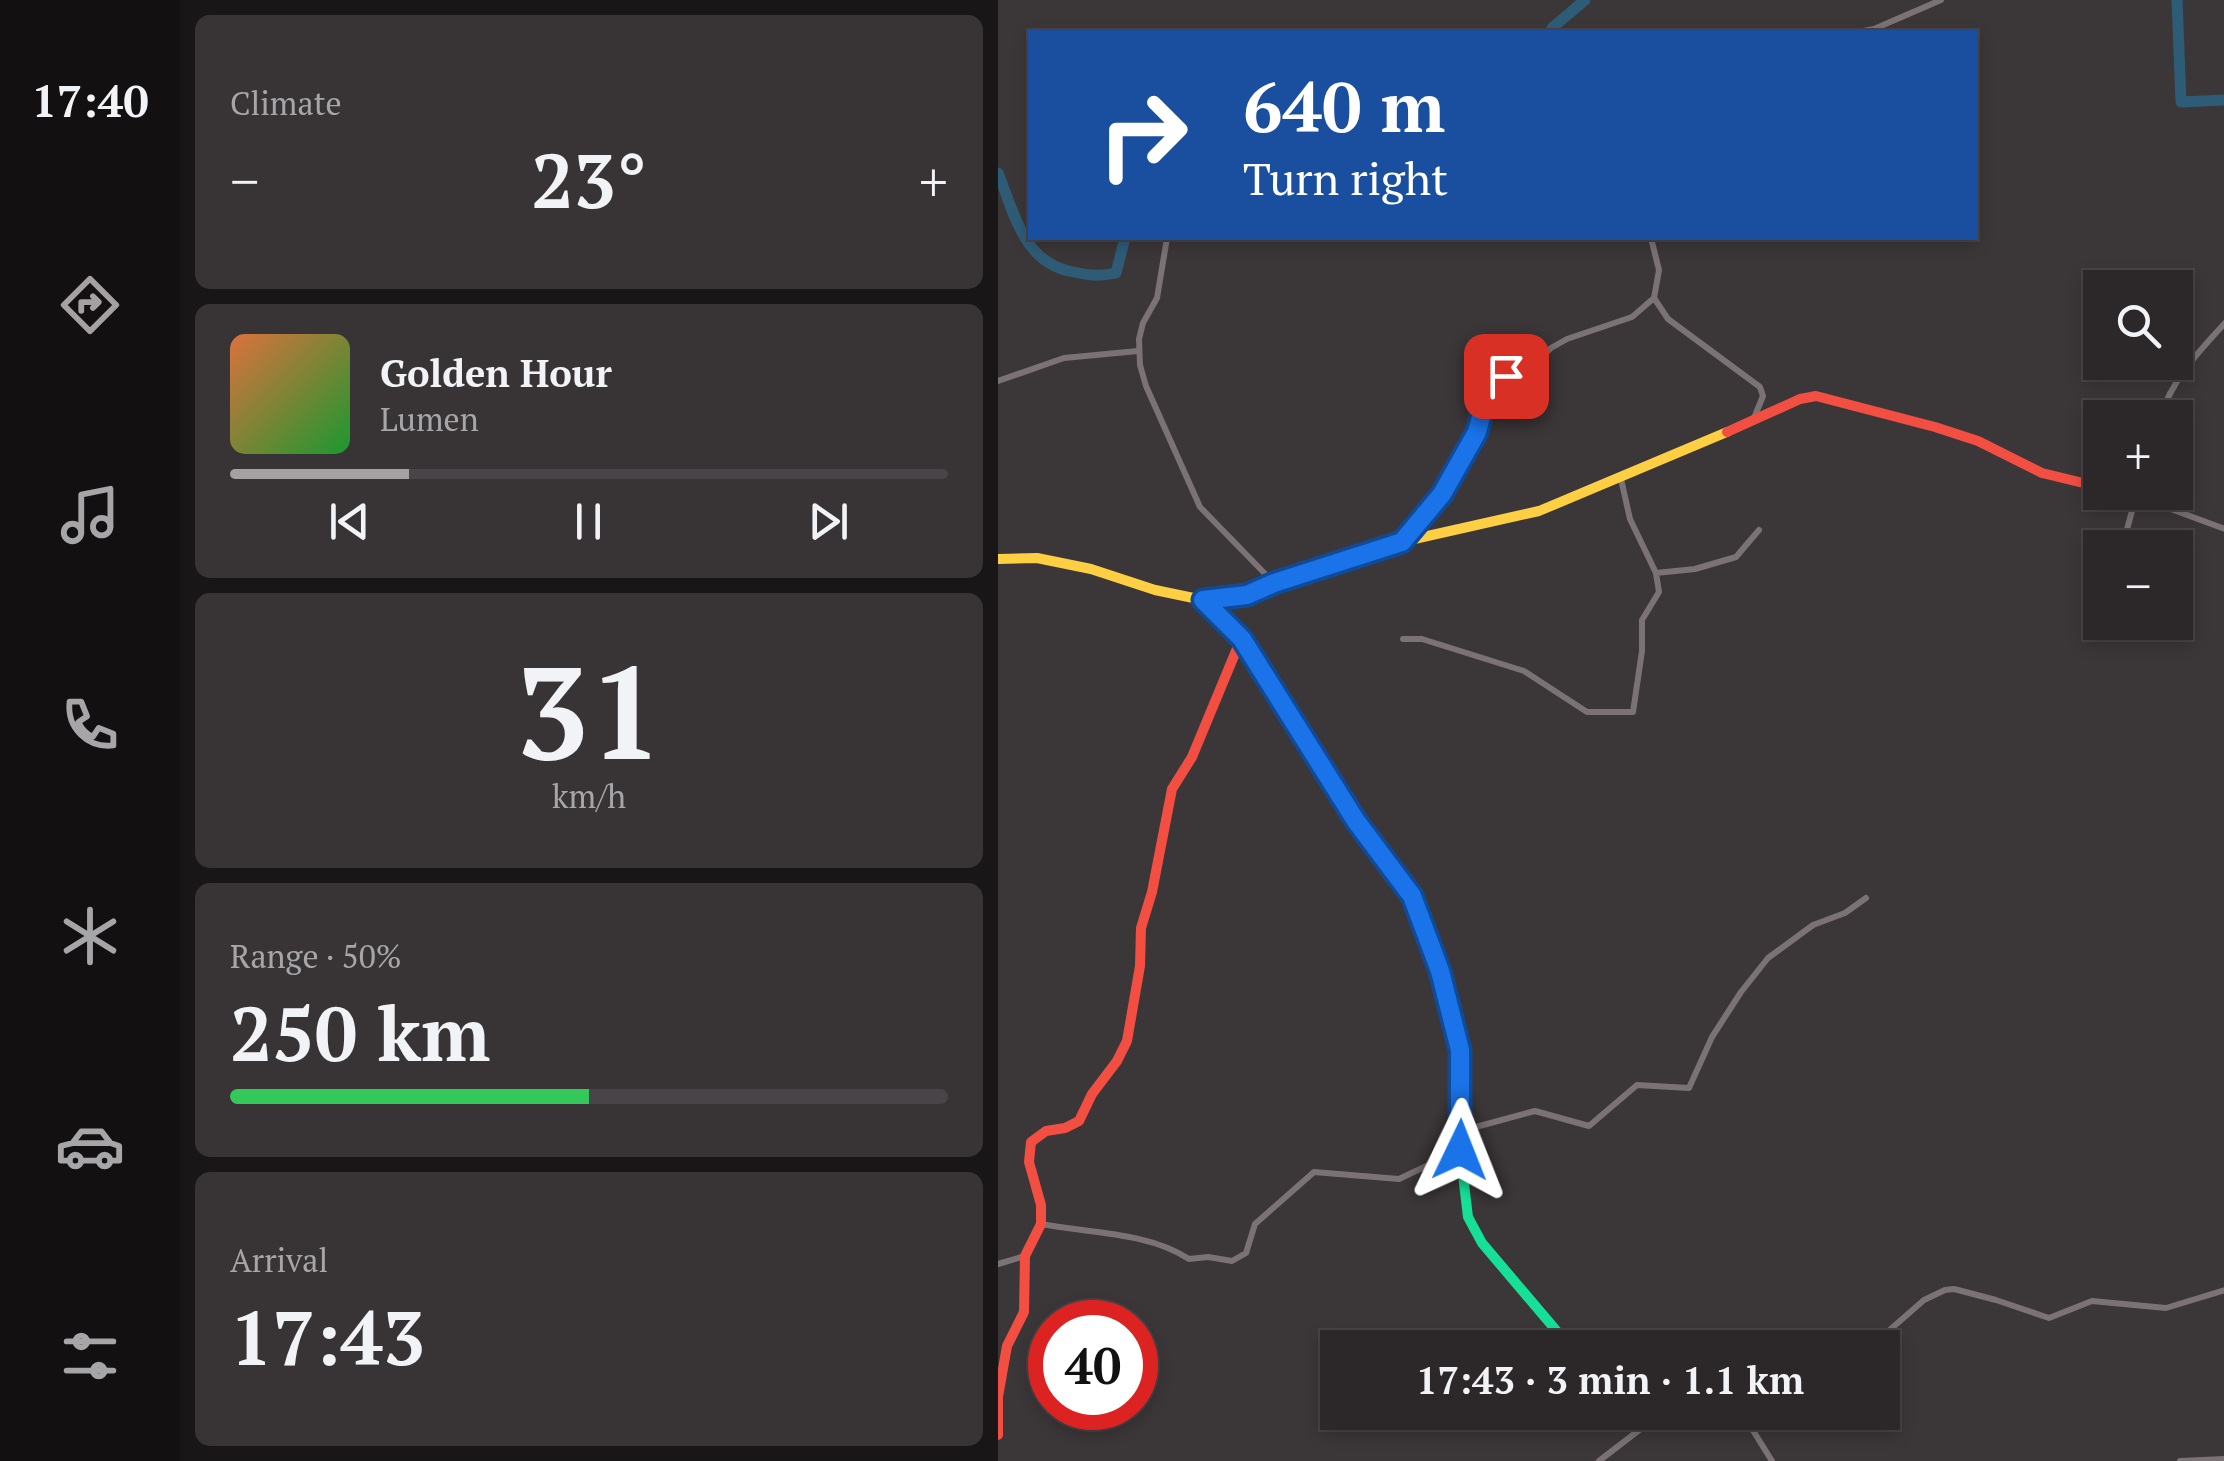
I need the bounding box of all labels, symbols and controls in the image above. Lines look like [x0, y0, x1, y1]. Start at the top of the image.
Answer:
text: 640 m [1243, 59, 1445, 152]
text: 17:40 [31, 70, 149, 130]
icon: right [1078, 70, 1208, 200]
text: Climate [230, 82, 342, 124]
text: 23° [531, 130, 647, 229]
text: − [230, 144, 259, 217]
text: + [919, 144, 948, 217]
text: Turn right [1243, 148, 1448, 208]
icon: directions [55, 270, 125, 340]
map controls [2083, 270, 2193, 640]
button: search [2083, 270, 2193, 380]
pin [1464, 334, 1549, 419]
text: Golden Hour [380, 348, 612, 398]
icon: arrive [1479, 349, 1534, 404]
text: Lumen [380, 398, 479, 440]
button: + [2083, 400, 2193, 510]
icon: music [55, 480, 125, 550]
icon: previous [322, 494, 377, 549]
icon: pause [561, 494, 616, 549]
icon: next [801, 494, 856, 549]
button: − [2083, 530, 2193, 640]
text: 31 [516, 624, 662, 796]
icon: phone [55, 690, 125, 760]
text: km/h [552, 775, 626, 817]
icon: climate [55, 901, 125, 971]
text: Range · 50% [230, 935, 402, 977]
text: 250 km [230, 983, 490, 1082]
position arrow [1408, 1098, 1512, 1202]
icon: car [55, 1111, 125, 1181]
text: Arrival [230, 1239, 328, 1281]
text: 17:43 [230, 1287, 425, 1386]
speed limit sign: 40 [1028, 1300, 1158, 1430]
icon: filters [55, 1321, 125, 1391]
text: 17:43 · 3 min · 1.1 km [1416, 1355, 1804, 1405]

